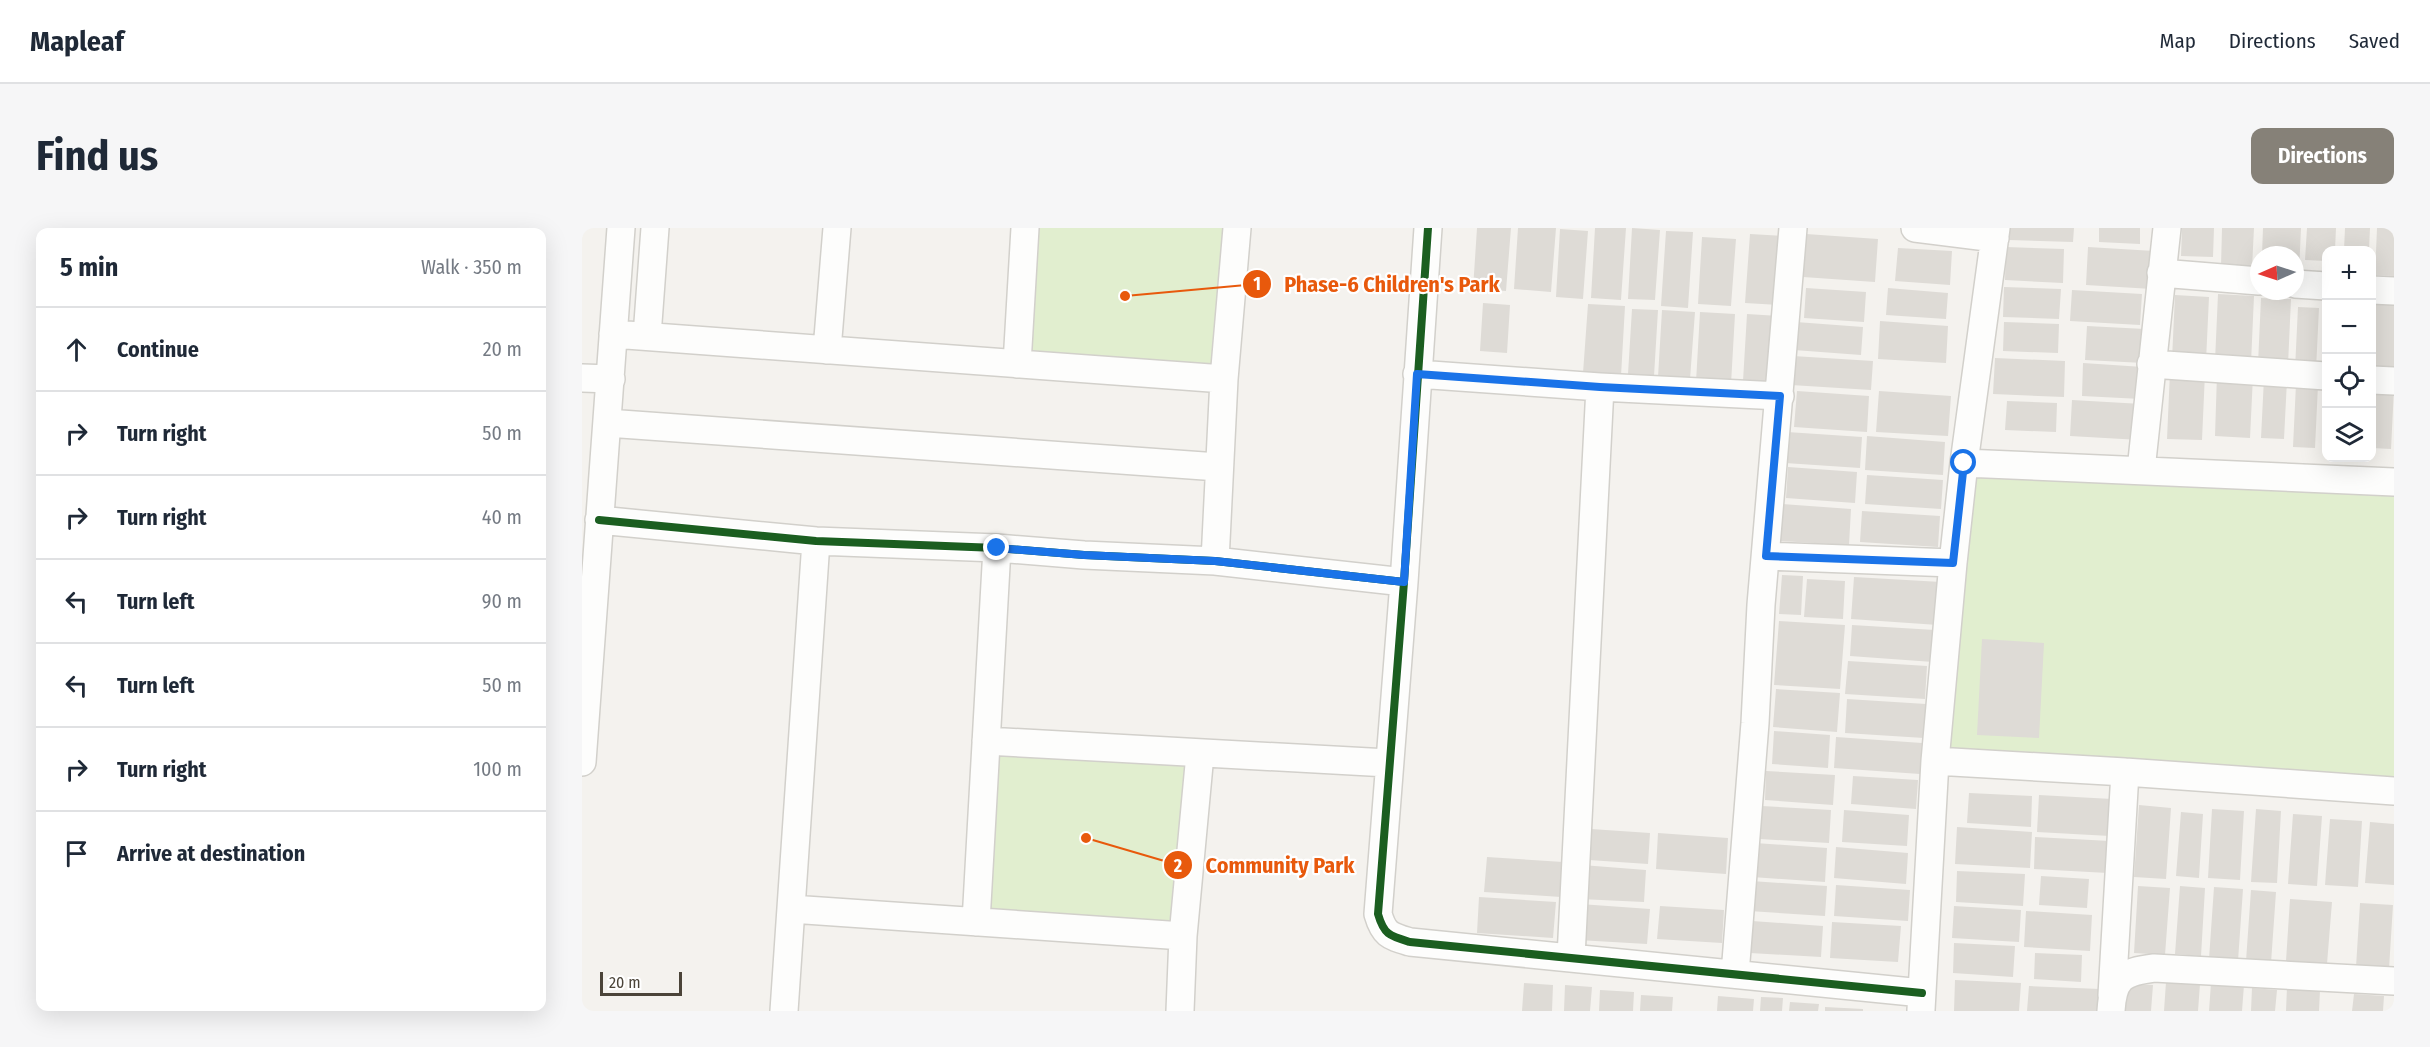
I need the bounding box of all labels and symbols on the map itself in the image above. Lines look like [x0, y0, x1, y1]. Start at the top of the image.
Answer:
north arrow [2250, 246, 2304, 300]
callout: Phase-6 Children's Park [1242, 264, 1512, 304]
text: Phase-6 Children's Park [1284, 271, 1500, 298]
text: 1 [1253, 273, 1261, 295]
route start [1950, 449, 1976, 475]
route end [983, 534, 1009, 560]
callout: Community Park [1163, 845, 1366, 885]
text: Community Park [1206, 852, 1355, 879]
text: 2 [1173, 855, 1182, 877]
scale bar [600, 969, 682, 996]

